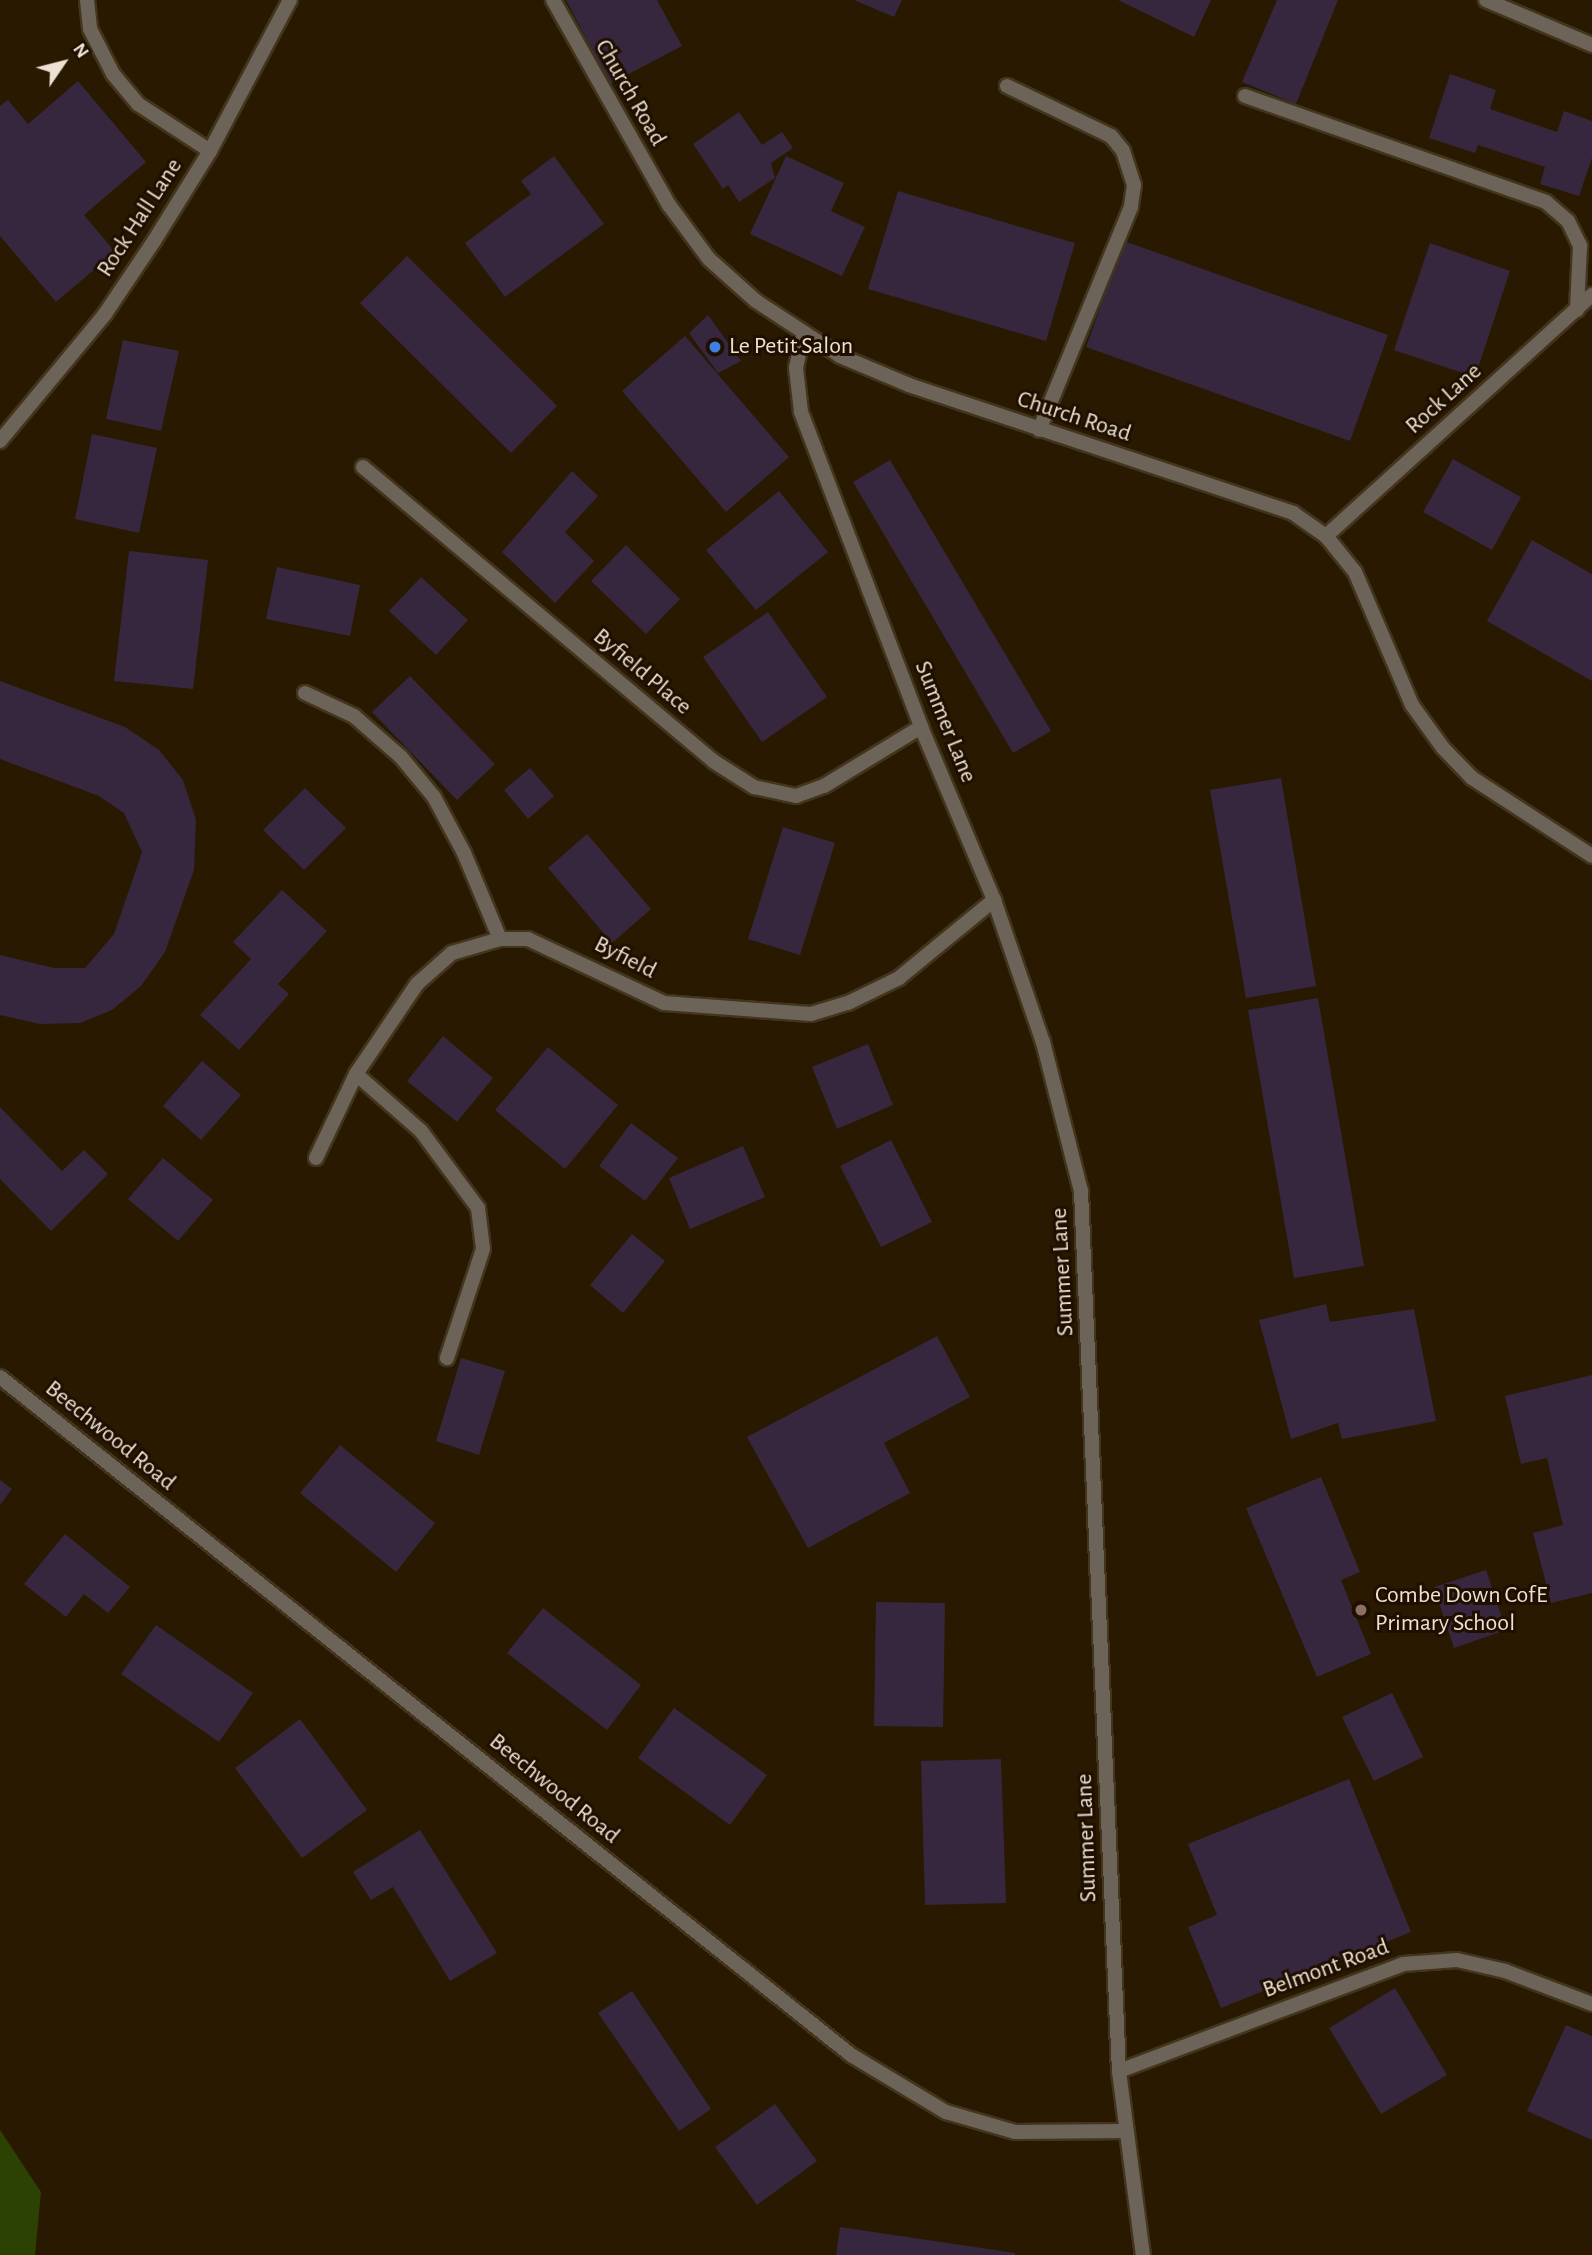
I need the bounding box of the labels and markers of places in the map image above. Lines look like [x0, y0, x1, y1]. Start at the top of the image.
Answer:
place label: Le Petit Salon [729, 333, 853, 361]
marker: Le Petit Salon [707, 339, 723, 355]
place label: Combe Down CofE Primary School [1375, 1582, 1548, 1638]
marker: Combe Down CofE Primary School [1353, 1602, 1369, 1618]

